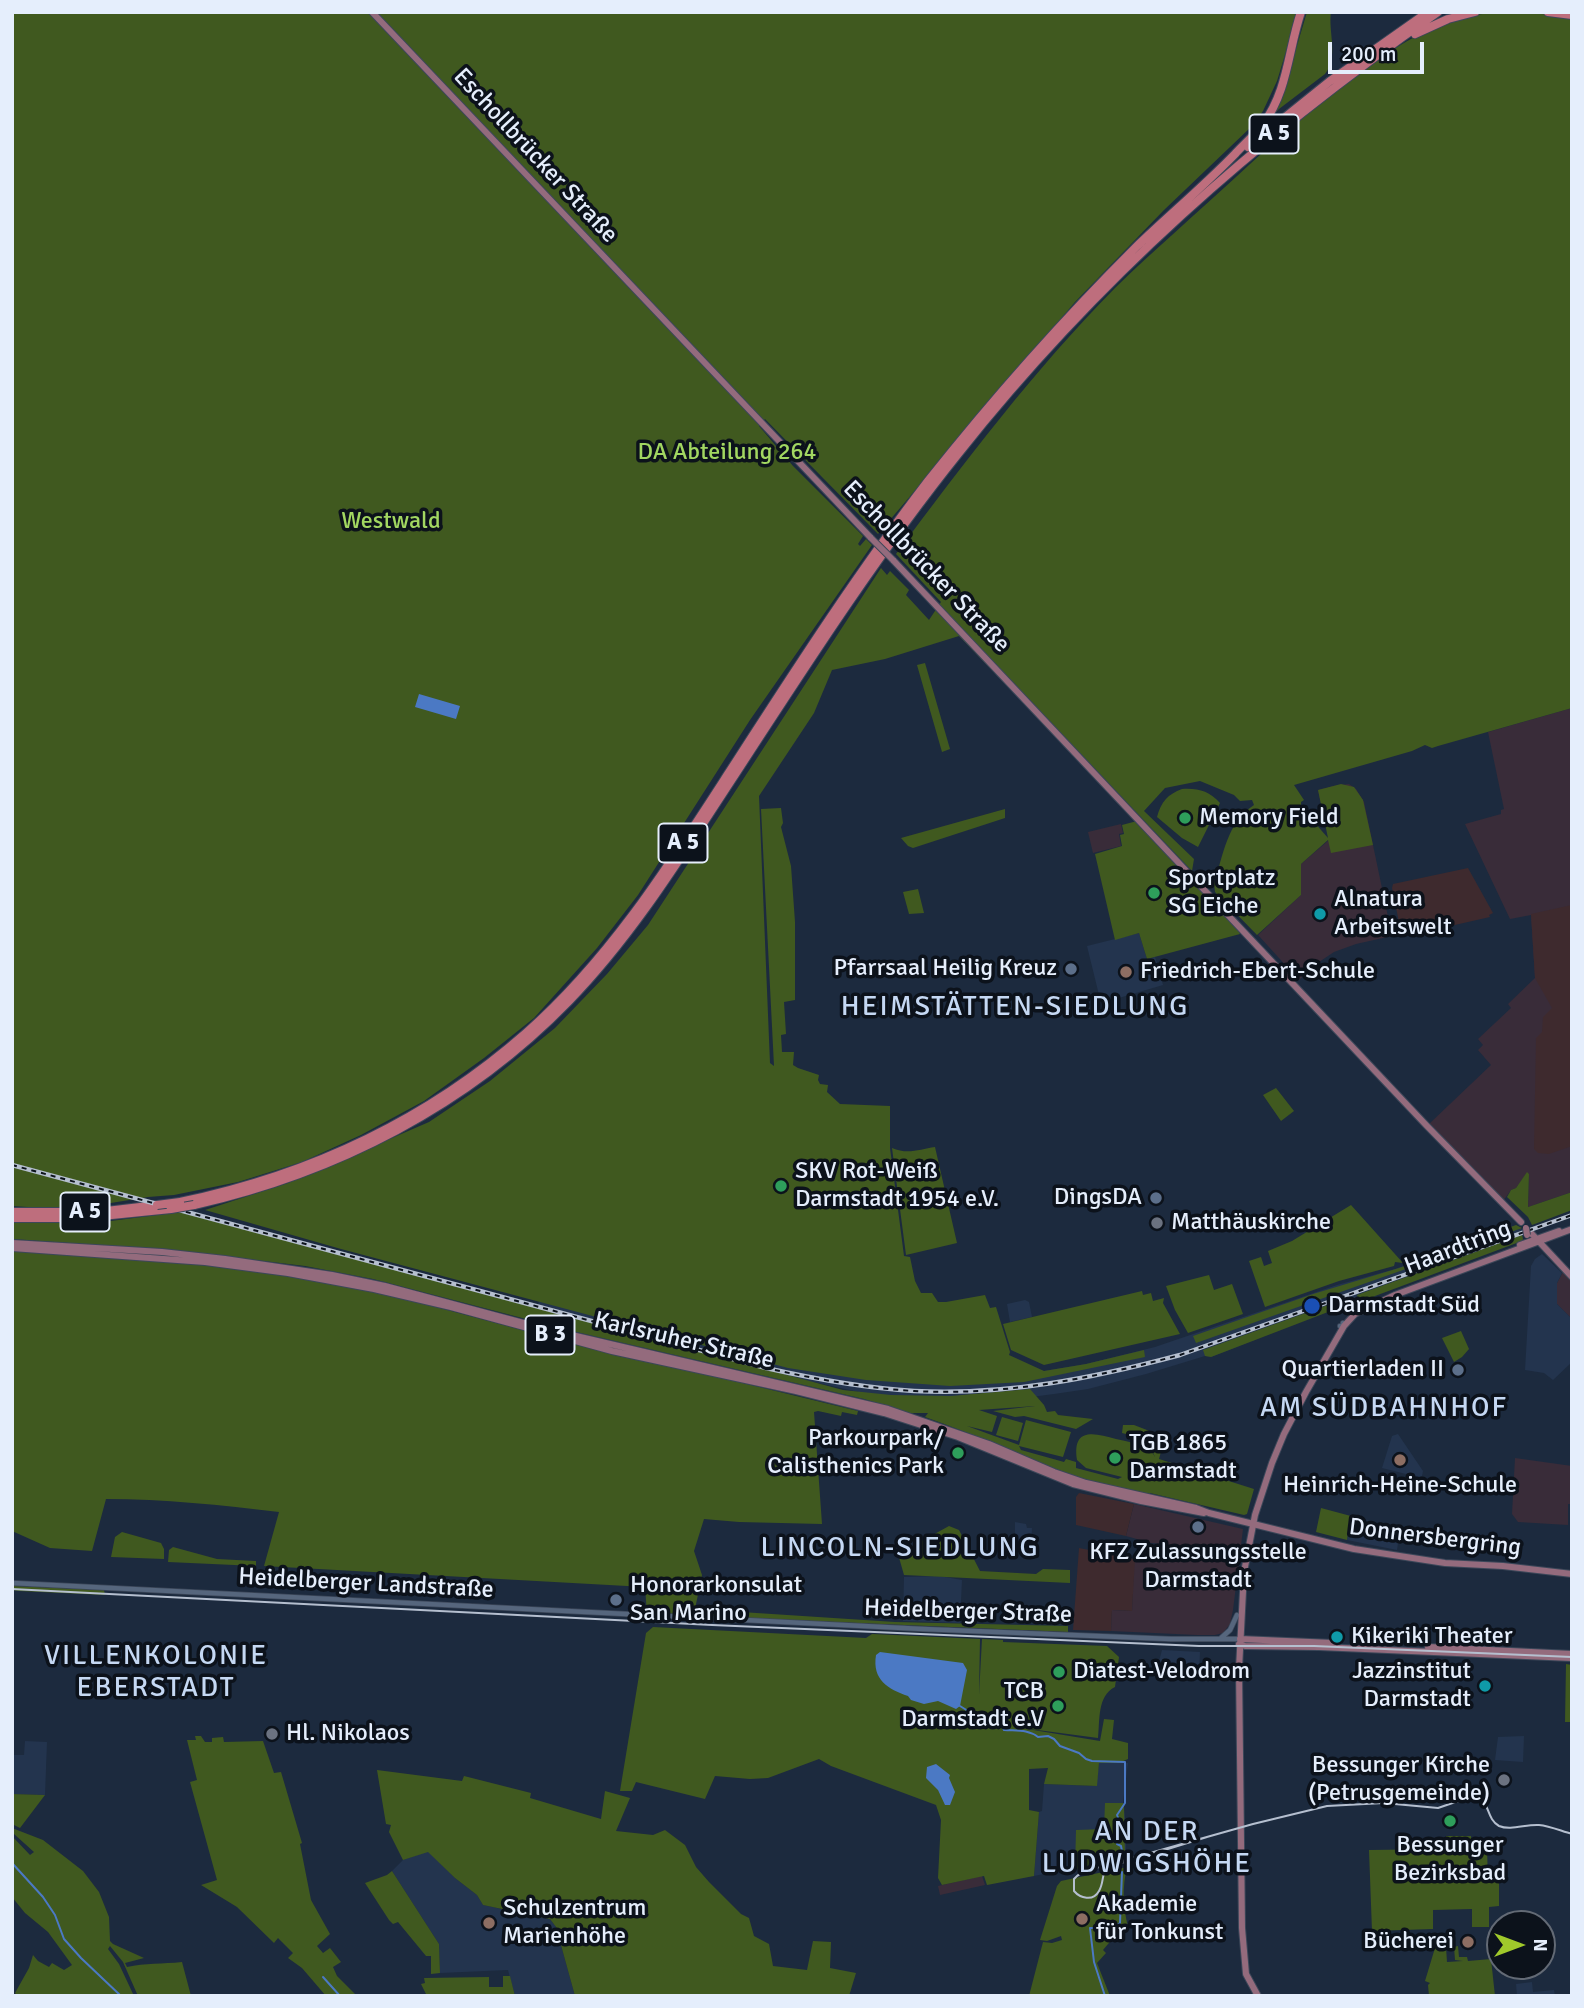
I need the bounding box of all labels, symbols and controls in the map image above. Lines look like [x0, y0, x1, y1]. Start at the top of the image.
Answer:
scale bar [1332, 28, 1428, 72]
text: 200 m [1341, 41, 1396, 67]
street label: Eschollbrücker Straße [447, 63, 623, 249]
road number: A 5 [1250, 114, 1298, 154]
park label: DA Abteilung 264 [637, 439, 817, 467]
street label: Eschollbrücker Straße [836, 475, 1016, 659]
park label: Westwald [341, 508, 441, 536]
place label: Memory Field [1199, 804, 1339, 832]
marker: Memory Field [1177, 810, 1193, 826]
road number: A 5 [658, 824, 708, 862]
place label: Sportplatz SG Eiche [1168, 865, 1275, 921]
marker: Sportplatz SG Eiche [1146, 885, 1162, 901]
place label: Alnatura Arbeitswelt [1334, 886, 1452, 942]
marker: Alnatura Arbeitswelt [1312, 906, 1328, 922]
place label: Pfarrsaal Heilig Kreuz [834, 955, 1057, 983]
place label: Friedrich-Ebert-Schule [1140, 958, 1375, 986]
marker: Pfarrsaal Heilig Kreuz [1063, 961, 1079, 977]
marker: Friedrich-Ebert-Schule [1118, 964, 1134, 980]
district label: HEIMSTÄTTEN-SIEDLUNG [843, 991, 1187, 1025]
place label: SKV Rot-Weiß Darmstadt 1954 e.V. [795, 1158, 999, 1214]
marker: SKV Rot-Weiß Darmstadt 1954 e.V. [773, 1178, 789, 1194]
place label: DingsDA [1054, 1184, 1142, 1212]
marker: DingsDA [1148, 1190, 1164, 1206]
road number: A 5 [60, 1192, 110, 1232]
place label: Matthäuskirche [1171, 1209, 1331, 1237]
marker: Matthäuskirche [1149, 1215, 1165, 1231]
street label: Haardtring [1401, 1215, 1515, 1281]
place label: Darmstadt Süd [1328, 1292, 1480, 1320]
marker: Darmstadt Süd [1302, 1296, 1322, 1316]
street label: Karlsruher Straße [591, 1306, 777, 1376]
road number: B 3 [526, 1316, 574, 1354]
place label: Quartierladen II [1281, 1356, 1444, 1384]
marker: Quartierladen II [1450, 1362, 1466, 1378]
district label: AM SÜDBAHNHOF [1262, 1392, 1506, 1426]
place label: Parkourpark/ Calisthenics Park [767, 1425, 944, 1481]
place label: TGB 1865 Darmstadt [1129, 1430, 1237, 1486]
marker: Parkourpark/ Calisthenics Park [950, 1445, 966, 1461]
marker: TGB 1865 Darmstadt [1107, 1450, 1123, 1466]
marker: Heinrich-Heine-Schule [1392, 1452, 1408, 1468]
place label: Heinrich-Heine-Schule [1283, 1472, 1517, 1500]
street label: Donnersbergring [1347, 1513, 1523, 1563]
marker: KFZ Zulassungsstelle Darmstadt [1190, 1519, 1206, 1535]
district label: LINCOLN-SIEDLUNG [762, 1532, 1038, 1566]
place label: KFZ Zulassungsstelle Darmstadt [1089, 1539, 1307, 1595]
street label: Heidelberger Landstraße [238, 1563, 494, 1605]
place label: Honorarkonsulat San Marino [630, 1572, 802, 1628]
marker: Honorarkonsulat San Marino [608, 1592, 624, 1608]
street label: Heidelberger Straße [863, 1594, 1073, 1630]
place label: Kikeriki Theater [1351, 1623, 1513, 1651]
marker: Kikeriki Theater [1329, 1629, 1345, 1645]
district label: VILLENKOLONIE EBERSTADT [46, 1640, 266, 1706]
place label: Diatest-Velodrom [1073, 1658, 1250, 1686]
place label: Jazzinstitut Darmstadt [1352, 1658, 1471, 1714]
marker: Diatest-Velodrom [1051, 1664, 1067, 1680]
place label: TCB Darmstadt e.V [901, 1678, 1044, 1734]
marker: Jazzinstitut Darmstadt [1477, 1678, 1493, 1694]
marker: TCB Darmstadt e.V [1050, 1698, 1066, 1714]
place label: Hl. Nikolaos [286, 1720, 410, 1748]
marker: Hl. Nikolaos [264, 1726, 280, 1742]
place label: Bessunger Kirche (Petrusgemeinde) [1308, 1752, 1490, 1808]
marker: Bessunger Kirche (Petrusgemeinde) [1496, 1772, 1512, 1788]
marker: Bessunger Bezirksbad [1442, 1813, 1458, 1829]
district label: AN DER LUDWIGSHÖHE [1043, 1816, 1251, 1882]
place label: Bessunger Bezirksbad [1394, 1832, 1506, 1888]
place label: Akademie für Tonkunst [1096, 1891, 1223, 1947]
place label: Schulzentrum Marienhöhe [503, 1895, 646, 1951]
north arrow [1486, 1910, 1556, 1980]
marker: Akademie für Tonkunst [1074, 1911, 1090, 1927]
marker: Schulzentrum Marienhöhe [481, 1915, 497, 1931]
place label: Bücherei [1363, 1928, 1454, 1956]
marker: Bücherei [1460, 1934, 1476, 1950]
text: N [1528, 1938, 1552, 1952]

